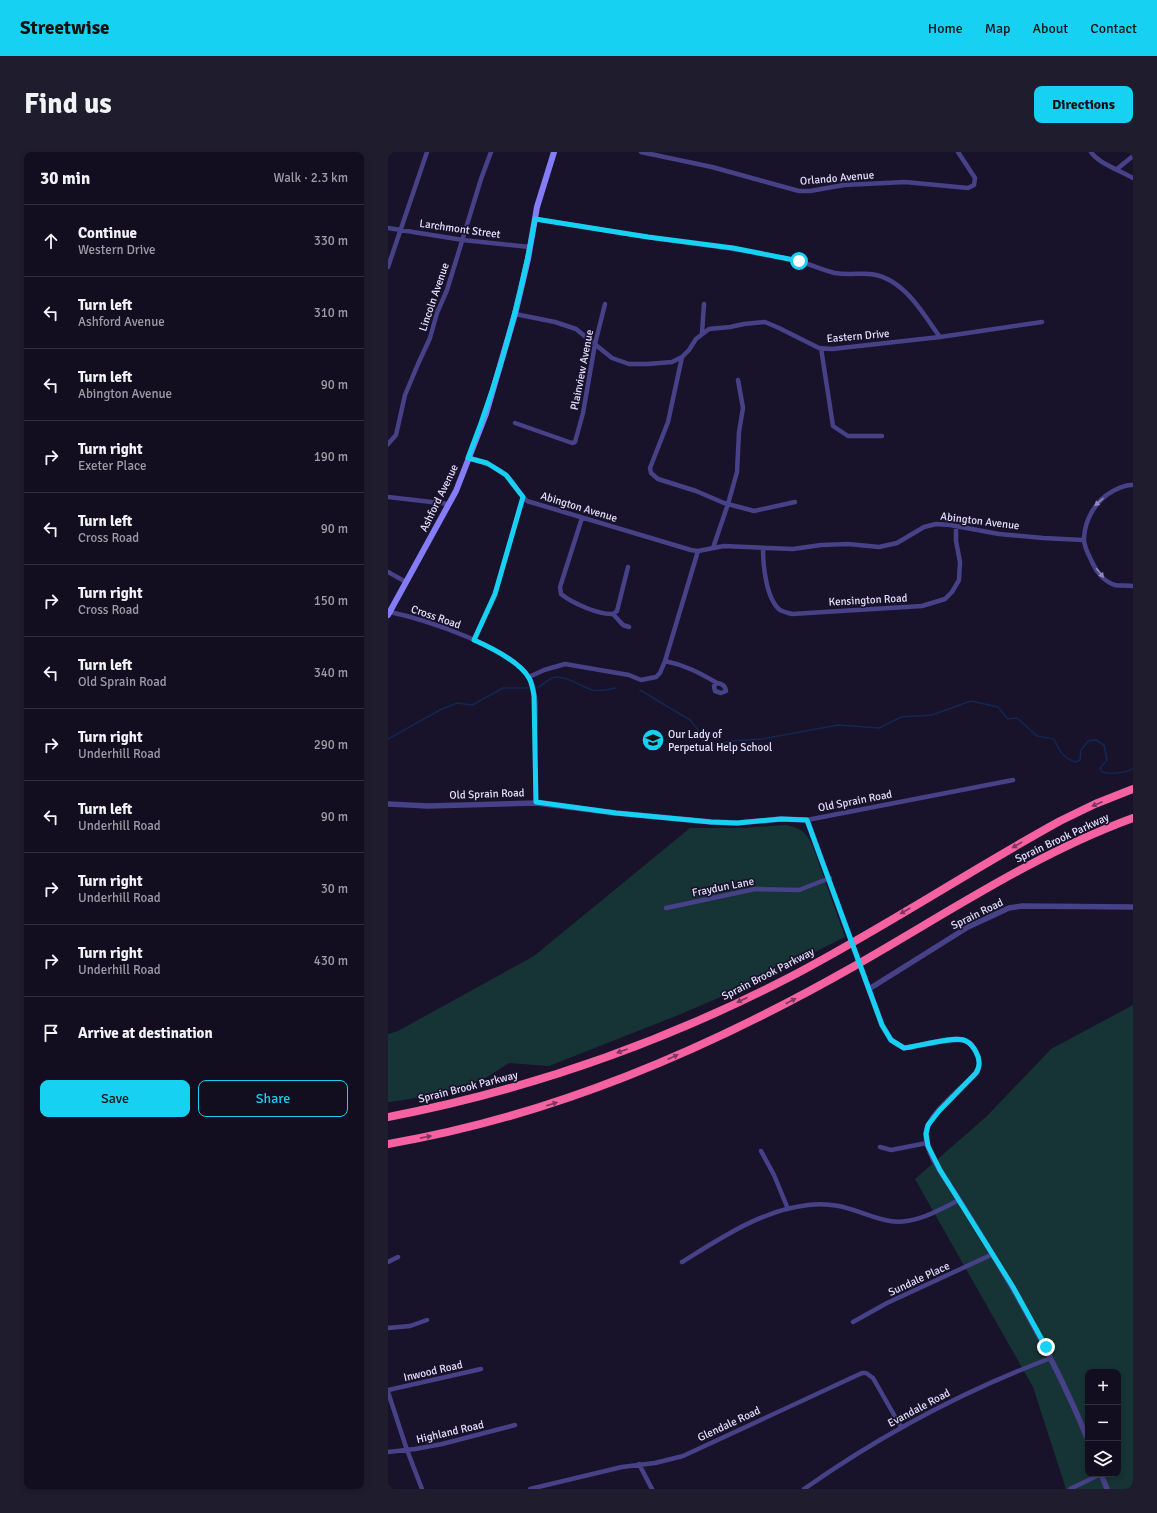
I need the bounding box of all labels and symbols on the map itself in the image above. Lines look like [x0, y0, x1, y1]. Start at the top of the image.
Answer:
street label: Orlando Avenue [799, 168, 875, 188]
street label: Larchmont Street [419, 217, 501, 241]
route start [790, 252, 808, 270]
street label: Lincoln Avenue [416, 261, 452, 333]
street label: Eastern Drive [826, 327, 890, 345]
street label: Plainview Avenue [568, 329, 596, 411]
street label: Ashford Avenue [417, 462, 461, 534]
street label: Abington Avenue [539, 489, 619, 525]
one-way arrow [1094, 497, 1104, 507]
street label: Abington Avenue [940, 510, 1020, 532]
one-way arrow [1095, 568, 1104, 579]
street label: Kensington Road [828, 591, 908, 609]
street label: Cross Road [409, 602, 463, 632]
school or university icon: Our Lady of Perpetual Help School [640, 727, 666, 753]
place label: Our Lady of Perpetual Help School [668, 728, 772, 754]
street label: Old Sprain Road [449, 786, 525, 802]
street label: Old Sprain Road [817, 787, 893, 815]
one-way arrow [1090, 801, 1102, 807]
street label: Sprain Brook Parkway [1013, 810, 1112, 865]
one-way arrow [1011, 842, 1023, 849]
street label: Fraydun Lane [691, 875, 755, 899]
street label: Sprain Road [949, 896, 1005, 932]
one-way arrow [899, 908, 911, 915]
street label: Sprain Brook Parkway [720, 945, 817, 1003]
one-way arrow [736, 997, 748, 1003]
one-way arrow [785, 998, 796, 1004]
one-way arrow [616, 1048, 628, 1054]
one-way arrow [668, 1054, 679, 1060]
street label: Sprain Brook Parkway [417, 1068, 520, 1106]
one-way arrow [546, 1101, 558, 1107]
one-way arrow [420, 1133, 432, 1139]
street label: Sundale Place [886, 1259, 952, 1299]
route end [1037, 1338, 1055, 1356]
street label: Inwood Road [402, 1358, 464, 1384]
street label: Evandale Road [886, 1386, 952, 1430]
street label: Glendale Road [696, 1404, 763, 1444]
street label: Highland Road [415, 1418, 485, 1446]

